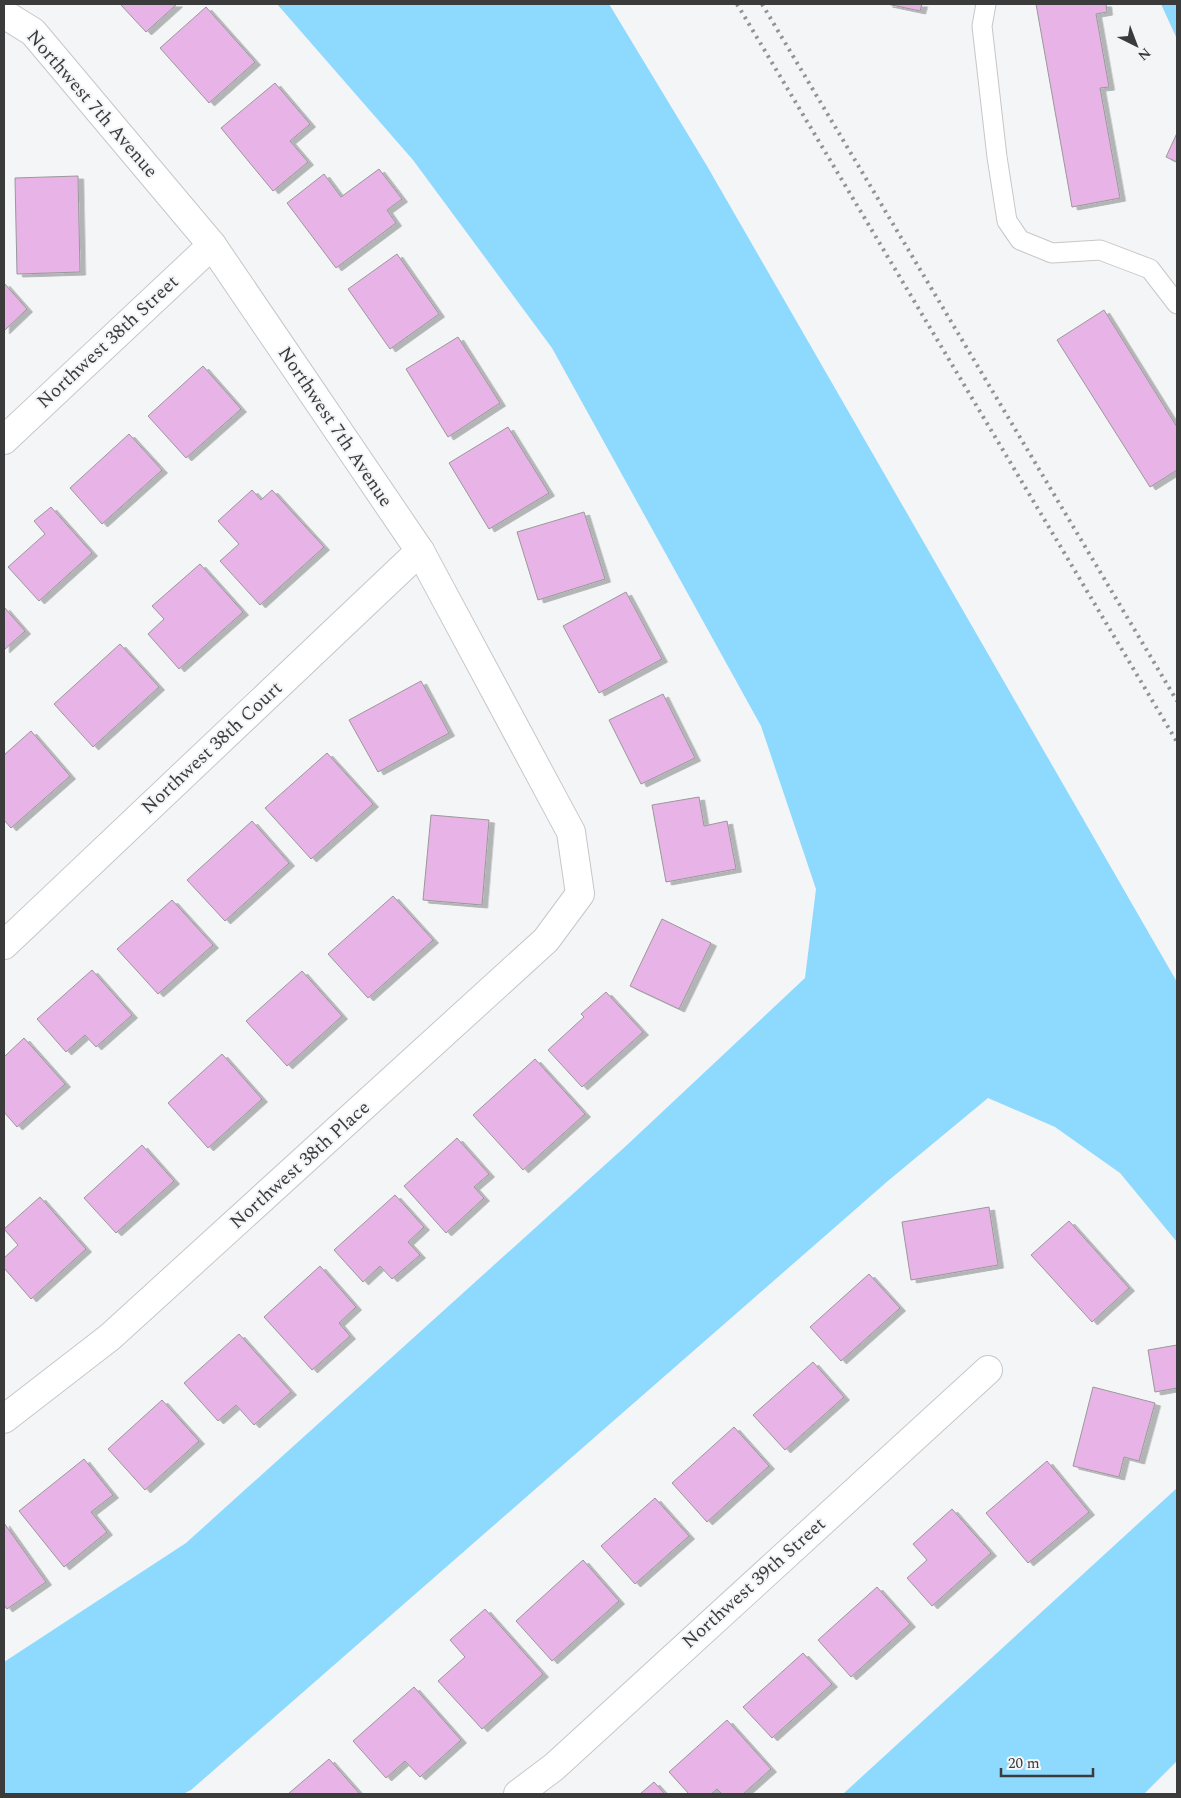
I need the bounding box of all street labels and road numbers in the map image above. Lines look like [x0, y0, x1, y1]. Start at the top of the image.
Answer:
street label: Northwest 7th Avenue [19, 23, 165, 185]
street label: Northwest 38th Street [30, 268, 186, 416]
street label: Northwest 7th Avenue [270, 341, 400, 513]
street label: Northwest 38th Court [135, 674, 289, 821]
street label: Northwest 38th Place [223, 1094, 377, 1236]
street label: Northwest 39th Street [676, 1510, 833, 1656]

